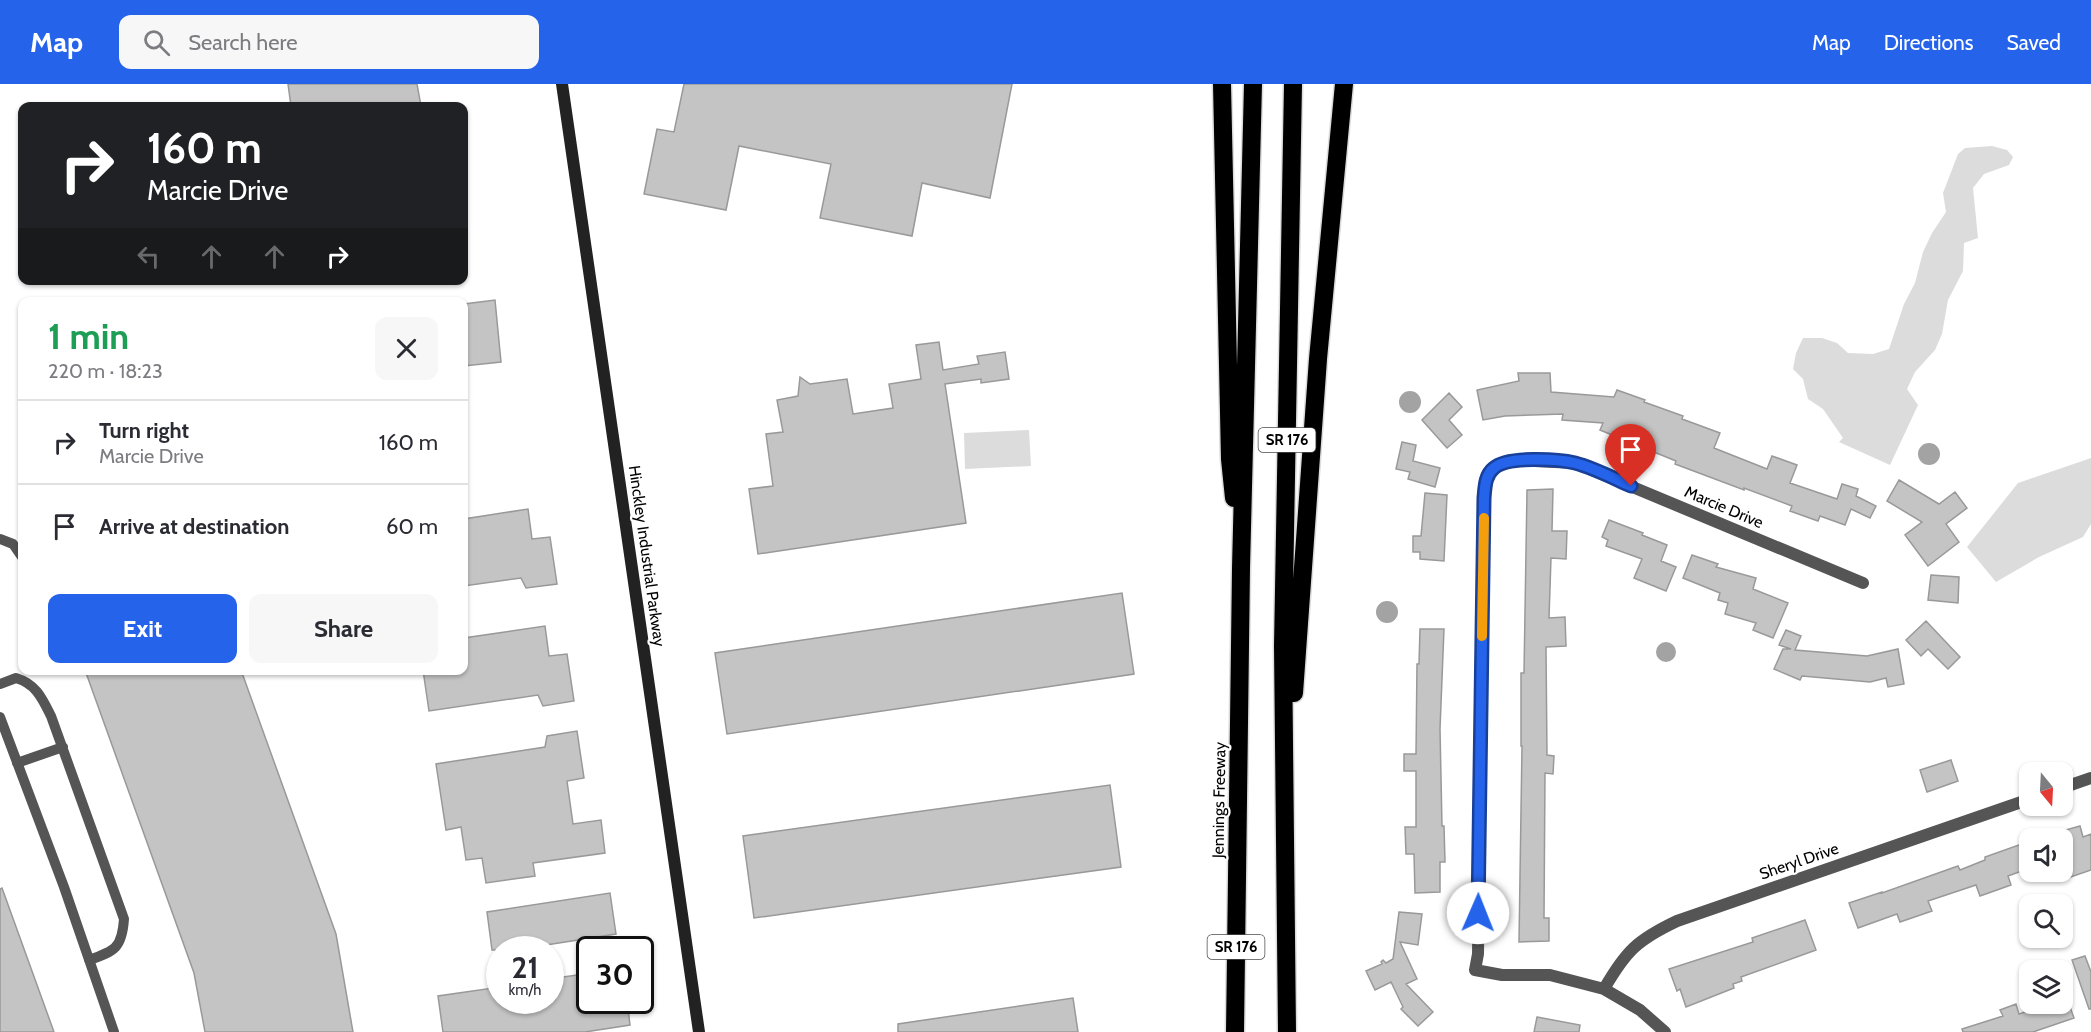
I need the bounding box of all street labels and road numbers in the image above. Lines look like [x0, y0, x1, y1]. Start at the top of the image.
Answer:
road number: SR 176 [1258, 428, 1316, 452]
street label: Hinckley Industrial Parkway [625, 464, 669, 648]
street label: Marcie Drive [1682, 482, 1766, 532]
street label: Jennings Freeway [1208, 742, 1230, 859]
street label: Sheryl Drive [1757, 839, 1841, 883]
road number: SR 176 [1208, 935, 1264, 959]

